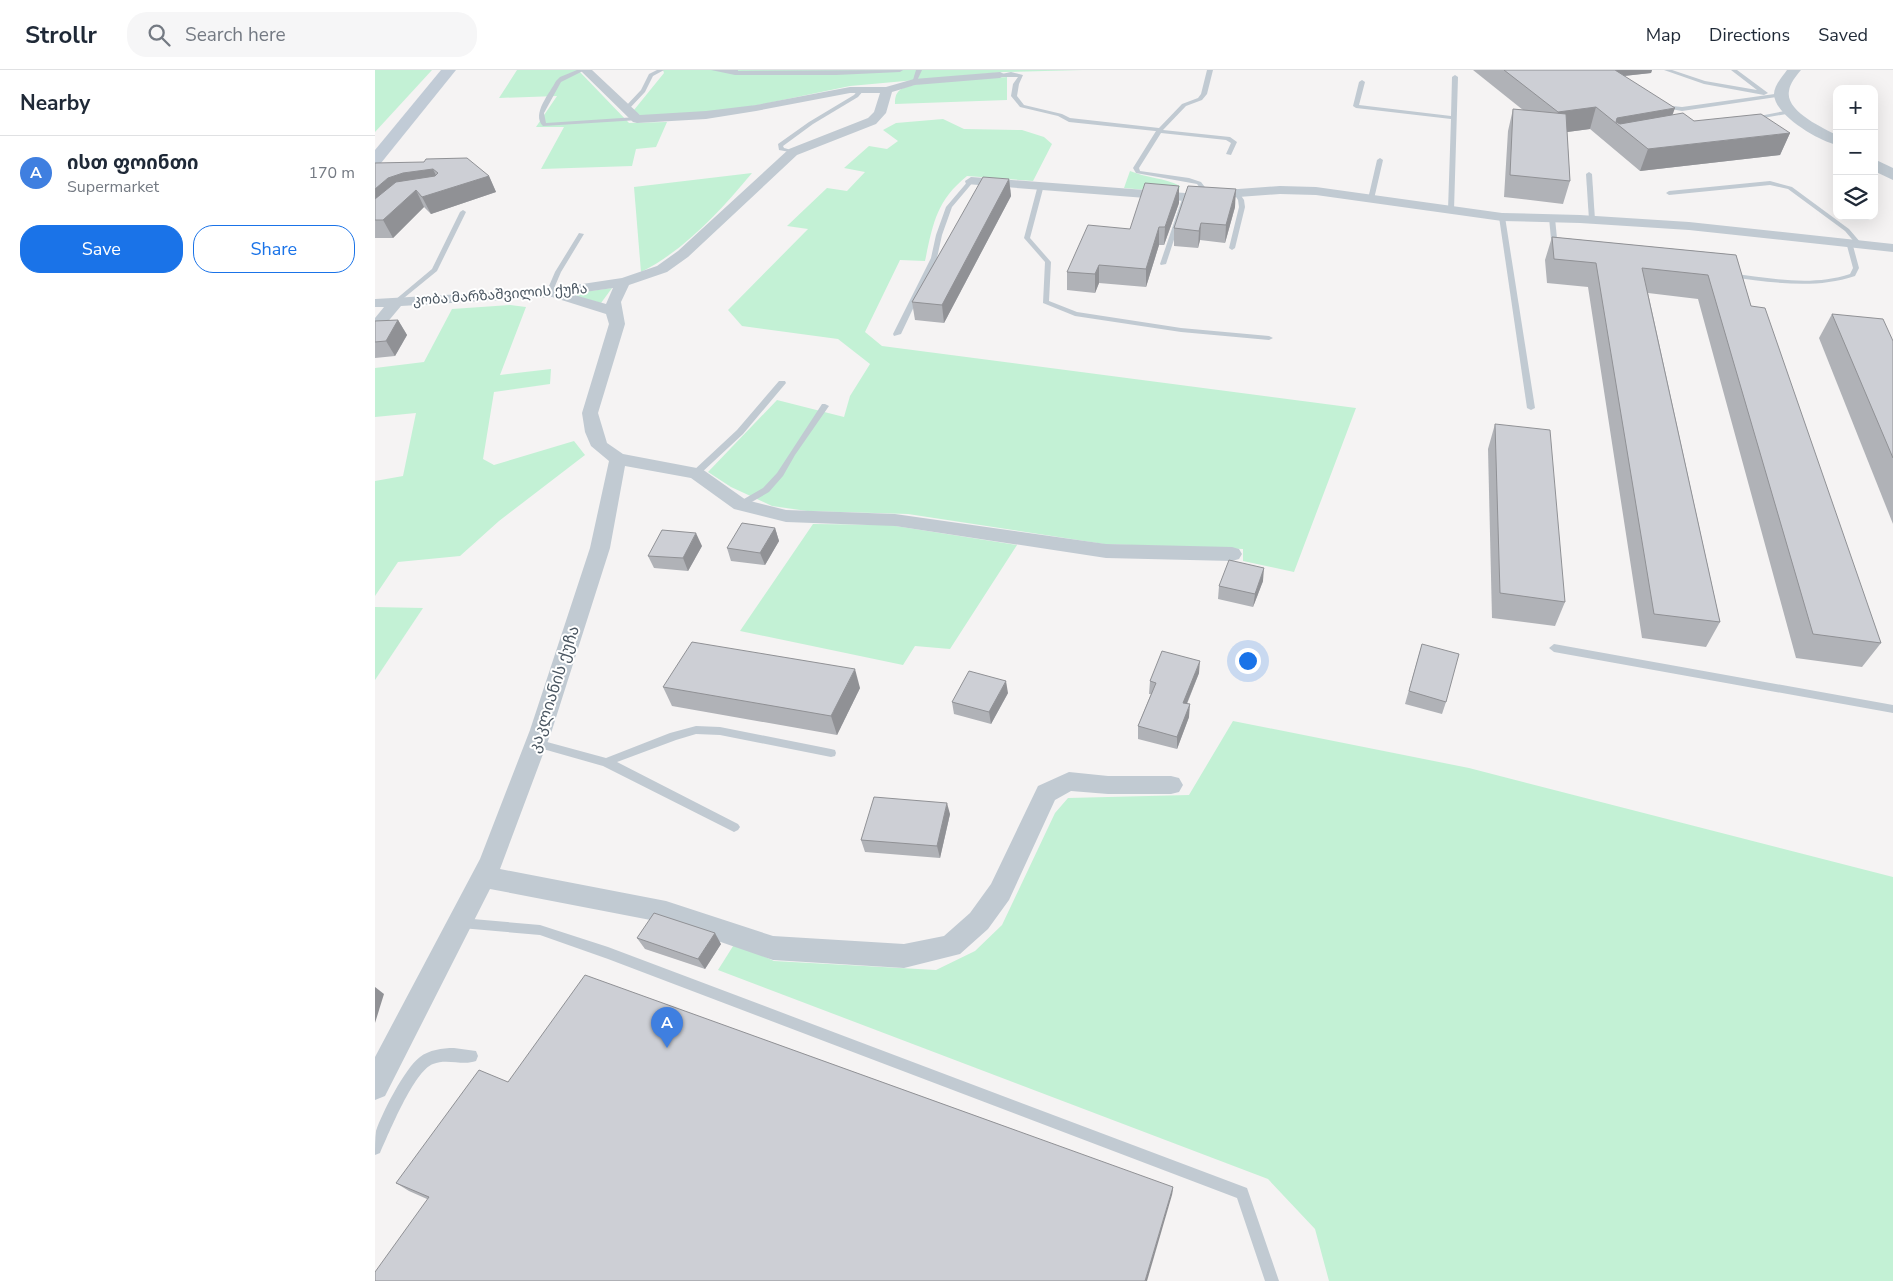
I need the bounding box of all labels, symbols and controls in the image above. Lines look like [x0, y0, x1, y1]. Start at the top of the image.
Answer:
search box [127, 12, 477, 57]
text: Strollr [25, 19, 97, 51]
icon: search [145, 21, 173, 49]
text: Search here [185, 22, 286, 48]
text: Map [1646, 23, 1681, 47]
text: Directions [1709, 23, 1790, 47]
text: Saved [1818, 23, 1868, 47]
map controls [1833, 85, 1878, 220]
button: + [1833, 85, 1878, 130]
text: Nearby [20, 89, 90, 117]
button: − [1833, 130, 1878, 175]
text: ისთ ფოინთი [67, 150, 199, 176]
text: A [30, 162, 42, 184]
text: 170 m [308, 162, 355, 184]
button: layers [1833, 175, 1878, 220]
text: Supermarket [67, 176, 159, 198]
button: Save [20, 225, 183, 273]
button: Share [193, 225, 355, 273]
street label: კობა მარზაშვილის ქუჩა [412, 279, 588, 310]
street label: კაკლიანის ქუჩა [523, 623, 585, 756]
your location [1235, 648, 1261, 674]
pin: A [651, 1007, 683, 1048]

